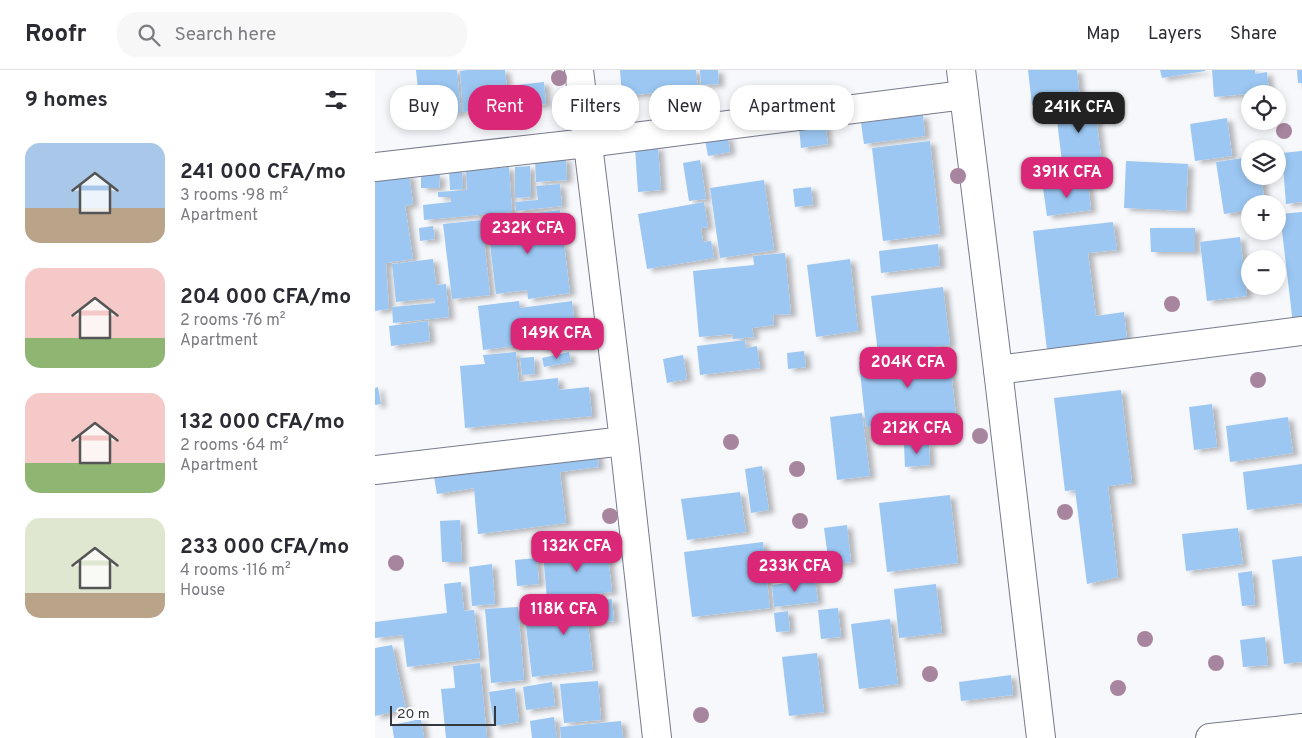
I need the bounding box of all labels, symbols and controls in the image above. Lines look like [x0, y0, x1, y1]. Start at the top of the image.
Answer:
search box [117, 12, 467, 57]
text: Roofr [25, 20, 87, 50]
icon: search [135, 21, 163, 49]
text: Search here [175, 23, 276, 47]
text: Map [1086, 23, 1120, 46]
text: Layers [1148, 23, 1202, 46]
text: Share [1230, 23, 1277, 46]
chip: Buy [390, 85, 458, 130]
chip: Rent [468, 85, 542, 130]
chip: Filters [552, 85, 639, 130]
chip: New [649, 85, 720, 130]
chip: Apartment [730, 85, 854, 130]
map controls [1241, 85, 1286, 295]
button: locate [1241, 85, 1286, 130]
icon: filters [322, 86, 350, 114]
text: 9 homes [25, 87, 108, 114]
pin: 241K CFA [1027, 92, 1131, 134]
text: 241K CFA [1044, 98, 1114, 118]
button: layers [1241, 140, 1286, 185]
pin: 391K CFA [1015, 156, 1119, 199]
text: 241 000 CFA/mo [180, 159, 346, 186]
icon: home [65, 163, 125, 223]
text: 391K CFA [1032, 163, 1102, 183]
text: 3 rooms · 98 m² [180, 186, 288, 206]
button: + [1241, 195, 1286, 240]
text: Apartment [180, 206, 258, 226]
pin: 232K CFA [476, 212, 580, 255]
text: 232K CFA [492, 219, 564, 239]
button: − [1241, 250, 1286, 295]
text: 204 000 CFA/mo [180, 284, 351, 311]
icon: home [65, 288, 125, 348]
text: 2 rooms · 76 m² [180, 311, 286, 331]
pin: 149K CFA [505, 318, 609, 360]
text: 149K CFA [522, 324, 592, 344]
text: Apartment [180, 331, 258, 351]
pin: 204K CFA [856, 346, 960, 389]
text: 204K CFA [871, 353, 945, 373]
text: 132 000 CFA/mo [180, 409, 345, 436]
pin: 212K CFA [865, 412, 969, 455]
icon: home [65, 413, 125, 473]
text: 212K CFA [882, 419, 952, 439]
text: 2 rooms · 64 m² [180, 436, 289, 456]
text: Apartment [180, 456, 258, 476]
pin: 132K CFA [525, 530, 629, 573]
text: 233 000 CFA/mo [180, 534, 349, 561]
text: 132K CFA [542, 537, 612, 557]
icon: home [65, 538, 125, 598]
pin: 233K CFA [743, 550, 847, 593]
text: 233K CFA [759, 557, 831, 577]
text: 4 rooms · 116 m² [180, 561, 291, 581]
text: House [180, 581, 225, 601]
pin: 118K CFA [512, 594, 616, 636]
text: 118K CFA [531, 600, 597, 620]
scale bar [390, 703, 496, 726]
text: 20 m [397, 706, 430, 723]

